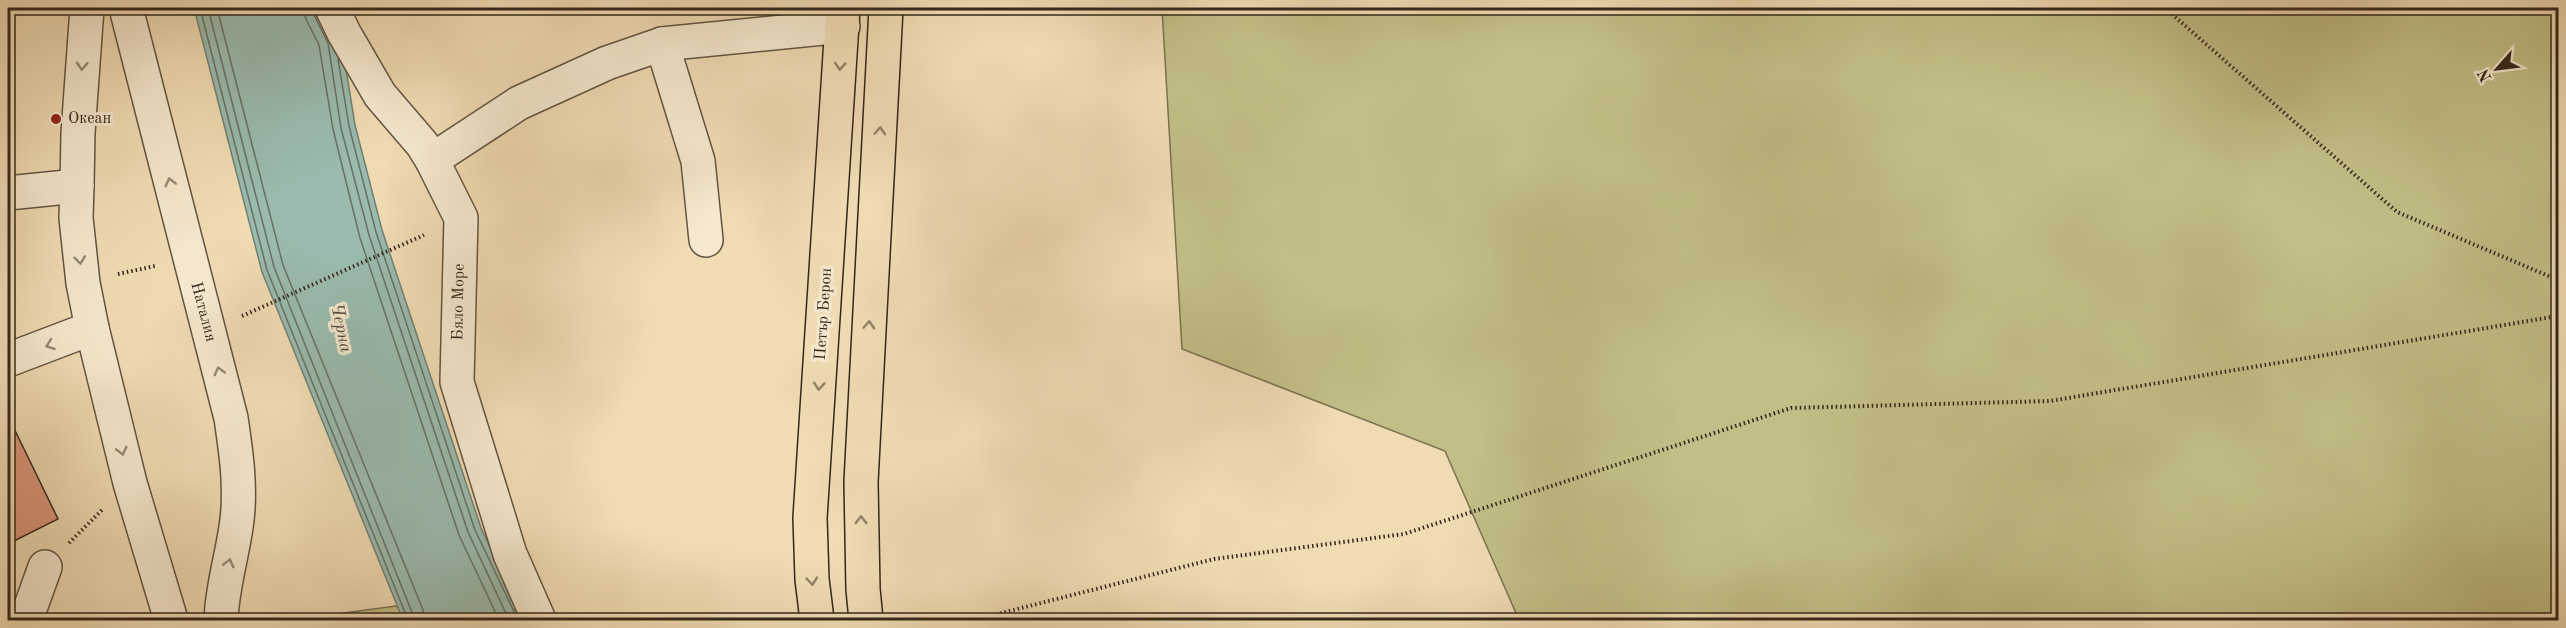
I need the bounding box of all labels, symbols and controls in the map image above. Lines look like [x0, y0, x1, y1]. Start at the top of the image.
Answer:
north arrow [2467, 39, 2527, 99]
one-way arrow [76, 61, 89, 70]
one-way arrow [834, 61, 847, 70]
text: N [2475, 65, 2495, 84]
place label: Океан [68, 111, 111, 127]
marker: Океан [49, 112, 63, 126]
one-way arrow [873, 126, 886, 135]
one-way arrow [164, 177, 177, 187]
one-way arrow [73, 256, 86, 265]
street label: Бяло Море [450, 263, 468, 341]
street label: Петър Берон [813, 267, 835, 361]
street label: Наталия [187, 280, 219, 344]
water label: Черна [327, 302, 355, 355]
one-way arrow [863, 321, 876, 330]
one-way arrow [45, 337, 55, 350]
one-way arrow [213, 366, 226, 376]
one-way arrow [812, 382, 825, 391]
one-way arrow [114, 445, 127, 455]
one-way arrow [855, 516, 867, 525]
one-way arrow [221, 558, 234, 568]
one-way arrow [806, 576, 819, 585]

